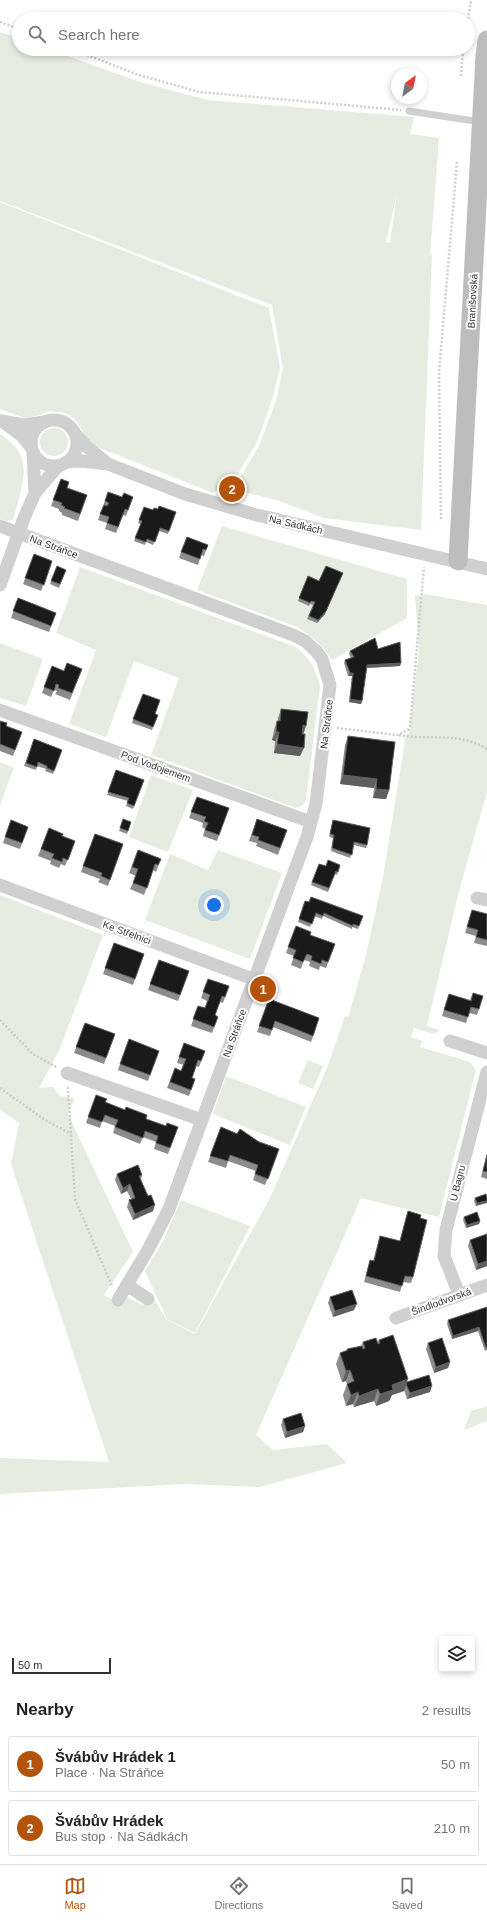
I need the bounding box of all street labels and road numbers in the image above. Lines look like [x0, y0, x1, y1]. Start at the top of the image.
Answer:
street label: Branišovská [466, 273, 479, 329]
street label: Na Sádkách [268, 513, 324, 536]
street label: Na Stráňce [28, 533, 80, 560]
street label: Na Stráňce [318, 698, 335, 750]
street label: Pod Vodojemem [119, 749, 192, 784]
street label: Ke Střelnici [101, 919, 152, 946]
street label: Na Stráňce [221, 1007, 248, 1059]
street label: U Bagru [448, 1164, 467, 1202]
street label: Šindlodvorská [409, 1284, 473, 1317]

